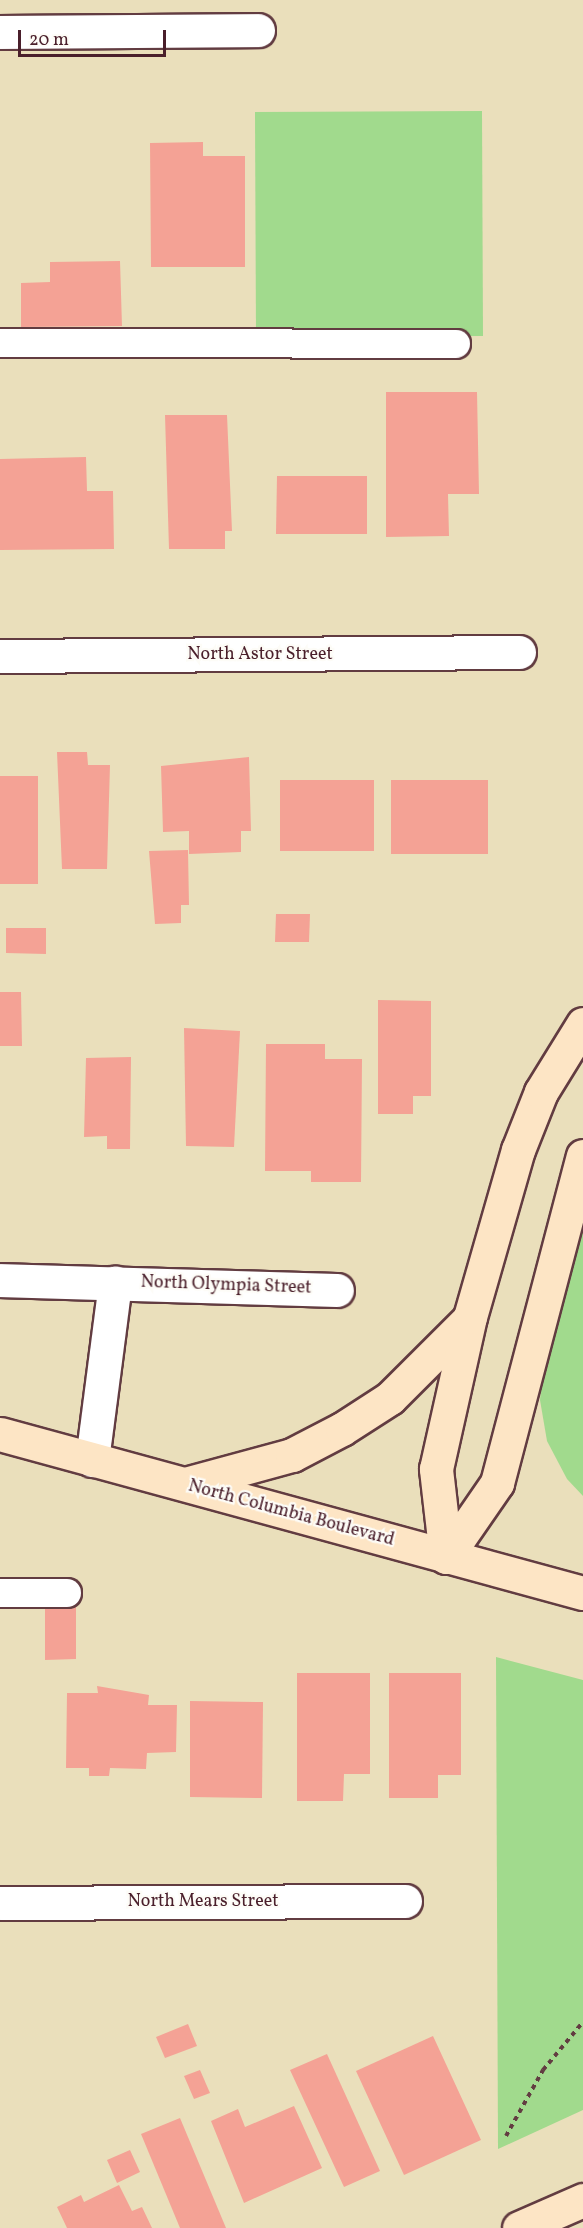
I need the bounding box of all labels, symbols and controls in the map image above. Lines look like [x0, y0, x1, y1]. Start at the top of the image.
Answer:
scale bar [21, 18, 170, 56]
text: 20 m [29, 28, 69, 53]
street label: North Astor Street [187, 644, 333, 666]
street label: North Olympia Street [140, 1272, 312, 1300]
street label: North Columbia Boulevard [186, 1476, 396, 1552]
street label: North Mears Street [127, 1891, 279, 1913]

